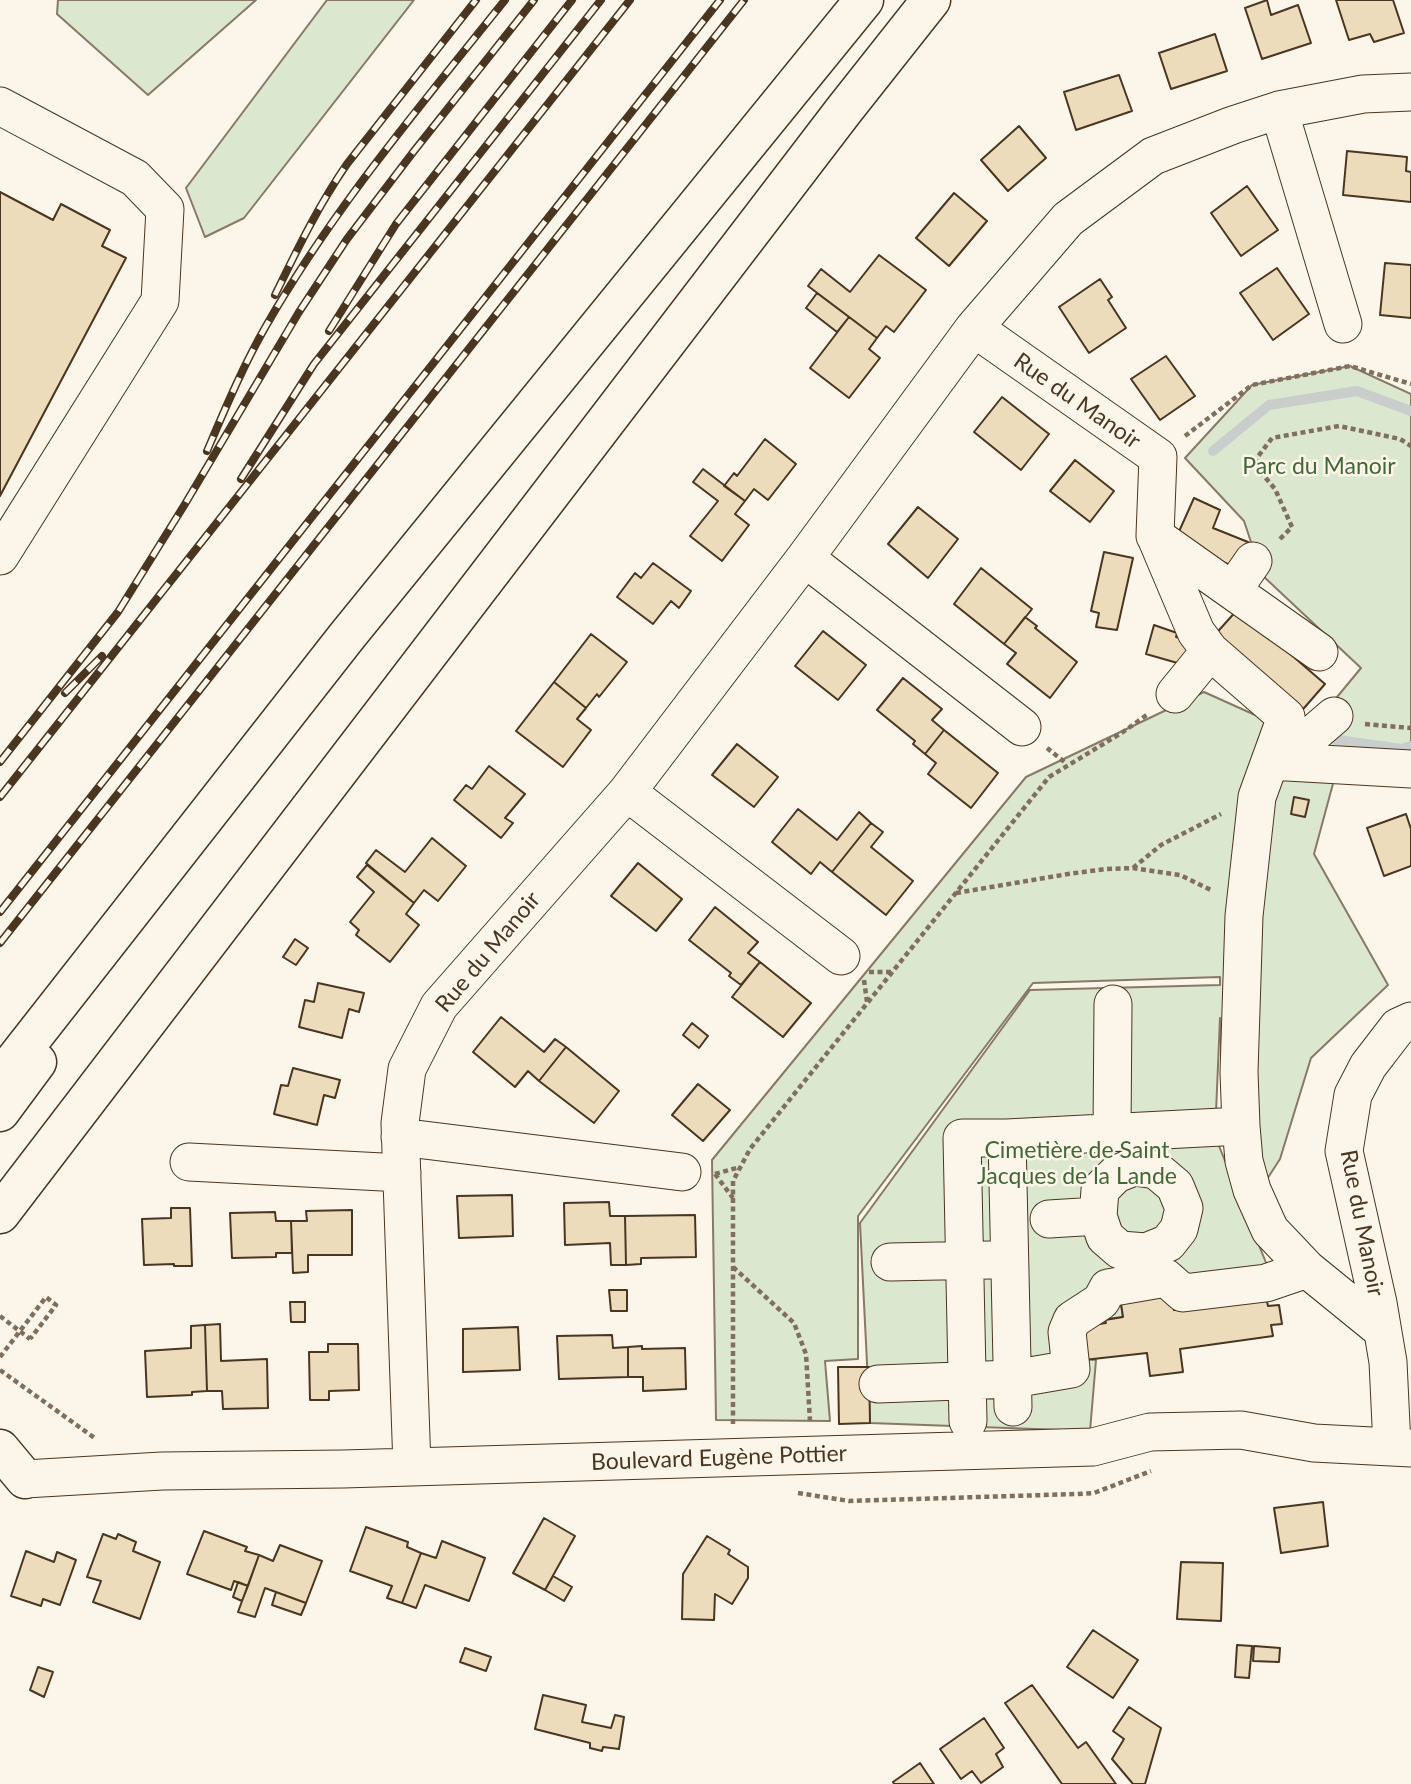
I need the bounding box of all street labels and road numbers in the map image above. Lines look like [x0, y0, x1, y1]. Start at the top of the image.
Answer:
street label: Rue du Manoir [1008, 347, 1146, 455]
street label: Rue du Manoir [430, 886, 546, 1018]
street label: Rue du Manoir [1334, 1147, 1390, 1299]
street label: Boulevard Eugène Pottier [591, 1440, 847, 1476]

